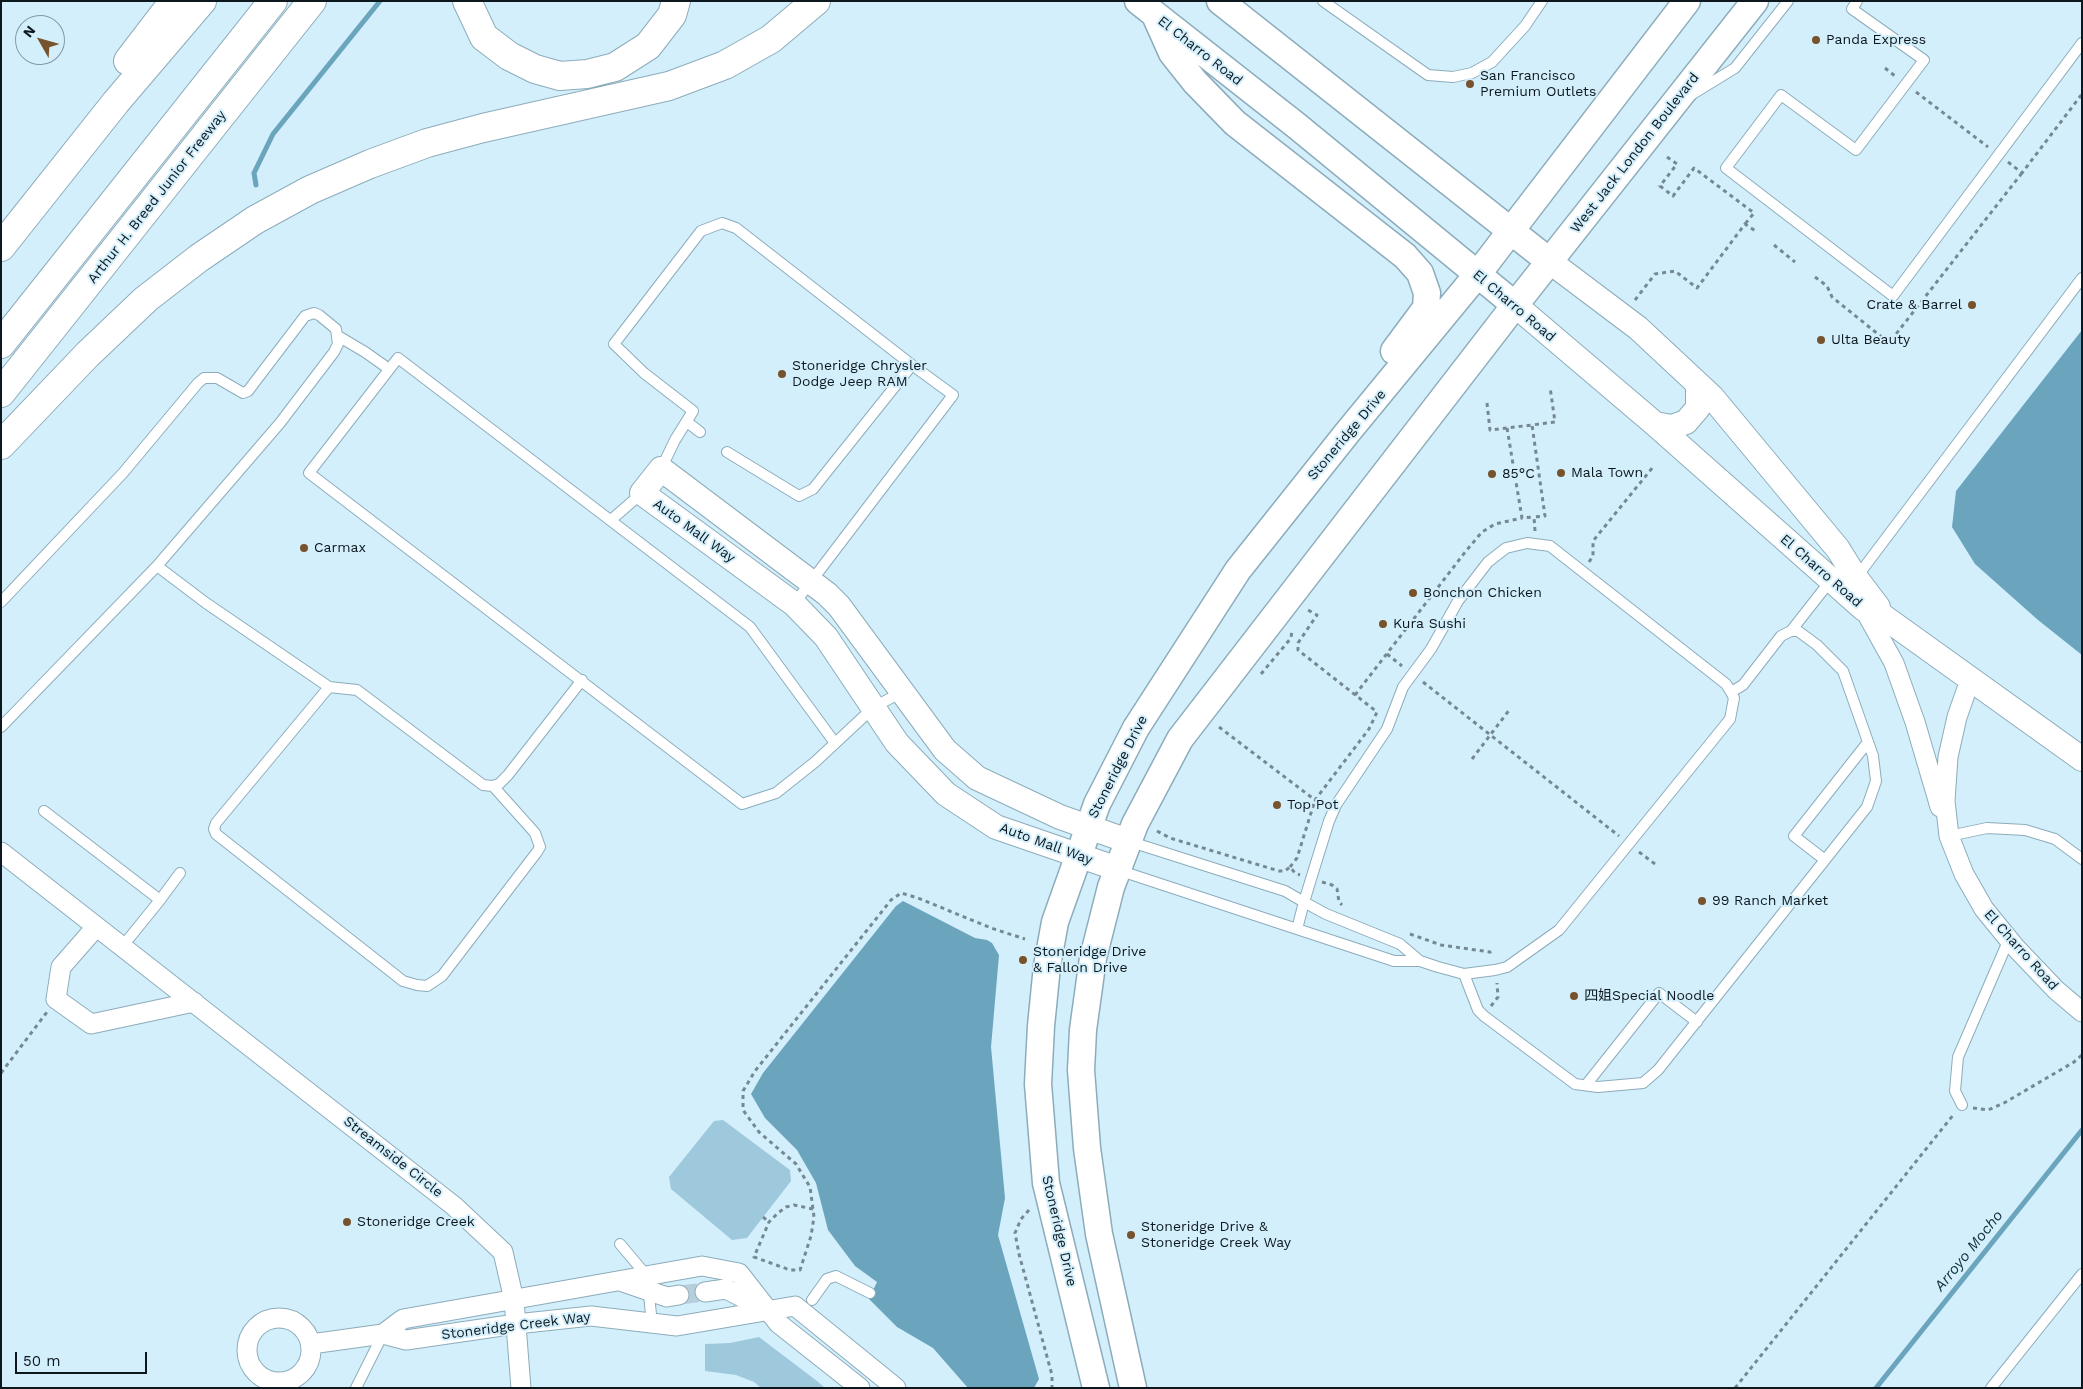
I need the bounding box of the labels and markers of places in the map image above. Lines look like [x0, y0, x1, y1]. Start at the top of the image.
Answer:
place label: Panda Express [1826, 32, 1926, 48]
marker: Panda Express [1810, 34, 1822, 46]
place label: San Francisco Premium Outlets [1480, 68, 1596, 100]
marker: San Francisco Premium Outlets [1464, 78, 1476, 90]
place label: Crate & Barrel [1866, 297, 1962, 313]
marker: Crate & Barrel [1966, 299, 1978, 311]
place label: Ulta Beauty [1831, 332, 1910, 348]
marker: Ulta Beauty [1815, 334, 1827, 346]
place label: Stoneridge Chrysler Dodge Jeep RAM [792, 358, 927, 391]
marker: Stoneridge Chrysler Dodge Jeep RAM [776, 368, 788, 380]
place label: Mala Town [1571, 465, 1643, 481]
place label: 85°C [1502, 466, 1535, 482]
marker: Mala Town [1555, 467, 1567, 479]
marker: 85°C [1486, 468, 1498, 480]
place label: Carmax [314, 540, 366, 556]
marker: Carmax [298, 542, 310, 554]
place label: Bonchon Chicken [1423, 585, 1542, 601]
marker: Bonchon Chicken [1407, 587, 1419, 599]
place label: Kura Sushi [1393, 616, 1466, 632]
marker: Kura Sushi [1377, 618, 1389, 630]
place label: Top Pot [1287, 797, 1338, 813]
marker: Top Pot [1271, 799, 1283, 811]
place label: 99 Ranch Market [1712, 893, 1828, 909]
marker: 99 Ranch Market [1696, 895, 1708, 907]
place label: Stoneridge Drive & Fallon Drive [1033, 944, 1146, 976]
marker: Stoneridge Drive & Fallon Drive [1017, 954, 1029, 966]
place label: 四姐Special Noodle [1584, 988, 1714, 1004]
marker: 四姐Special Noodle [1568, 990, 1580, 1002]
place label: Stoneridge Creek [357, 1214, 475, 1230]
marker: Stoneridge Creek [341, 1216, 353, 1228]
place label: Stoneridge Drive & Stoneridge Creek Way [1141, 1219, 1291, 1252]
marker: Stoneridge Drive & Stoneridge Creek Way [1125, 1229, 1137, 1241]

